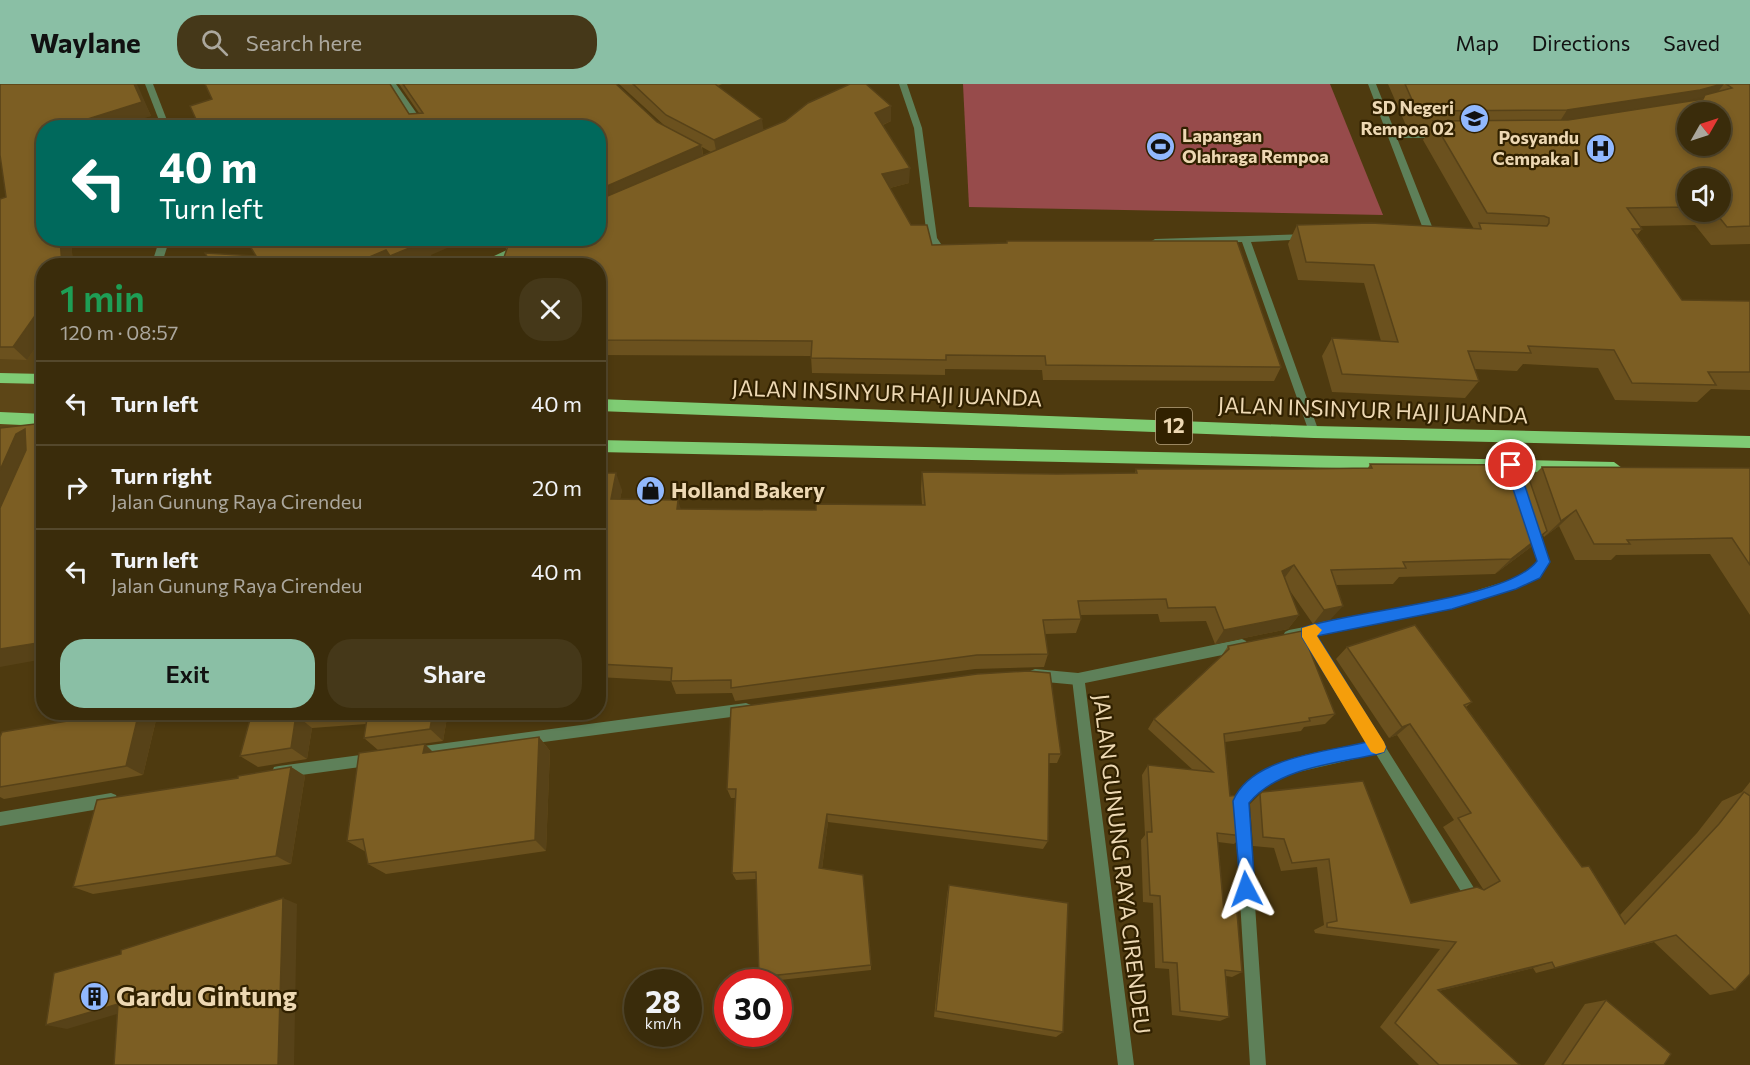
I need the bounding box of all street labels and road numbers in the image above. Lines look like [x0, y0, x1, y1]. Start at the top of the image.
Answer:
street label: JALAN INSINYUR HAJI JUANDA [731, 374, 1043, 411]
street label: JALAN INSINYUR HAJI JUANDA [1217, 391, 1529, 428]
road number: 12 [1156, 408, 1192, 444]
street label: JALAN GUNUNG RAYA CIRENDEU [1088, 692, 1157, 1036]

